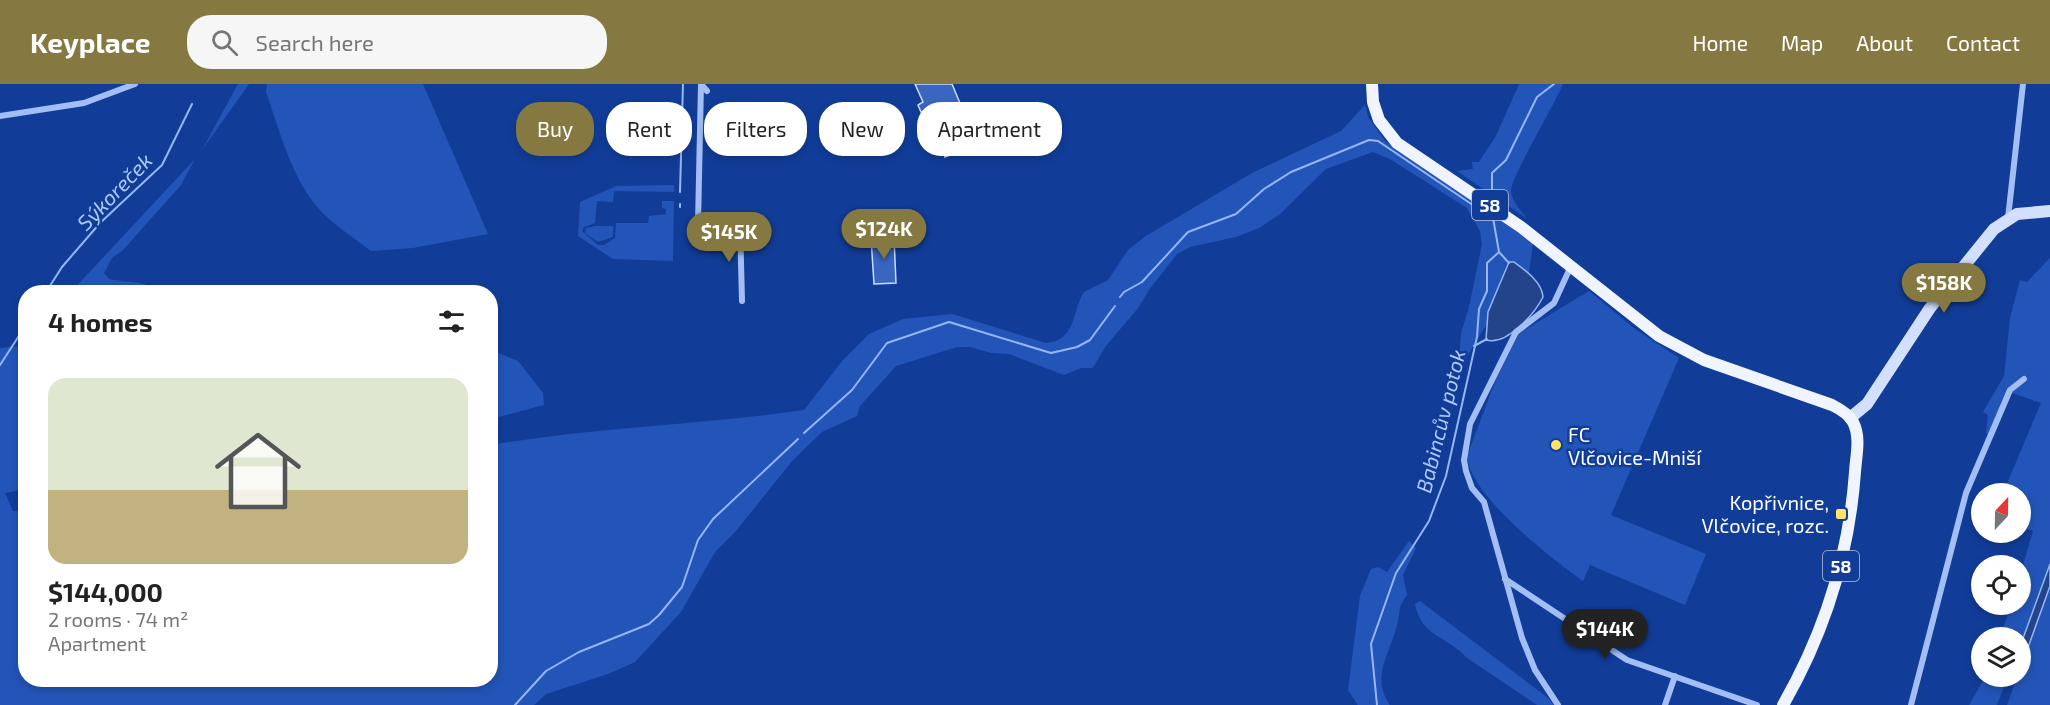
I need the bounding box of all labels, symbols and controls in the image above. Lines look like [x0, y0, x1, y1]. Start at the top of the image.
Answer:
search box [187, 15, 607, 69]
text: Keyplace [30, 25, 151, 59]
icon: search [208, 26, 241, 59]
text: Search here [256, 29, 374, 55]
text: Home [1692, 30, 1748, 55]
text: Map [1781, 30, 1823, 55]
text: About [1856, 30, 1913, 55]
text: Contact [1946, 30, 2020, 55]
chip: Buy [516, 102, 594, 156]
chip: Rent [606, 102, 692, 156]
chip: Filters [704, 102, 807, 156]
chip: New [819, 102, 905, 156]
chip: Apartment [917, 102, 1062, 156]
water label: Sýkoreček [71, 147, 158, 235]
road number: 58 [1472, 190, 1508, 220]
pin: $124K [842, 209, 926, 260]
pin: $145K [687, 212, 771, 263]
text: $124K [855, 216, 913, 240]
text: $145K [701, 219, 757, 243]
pin: $158K [1902, 263, 1986, 314]
text: $158K [1916, 270, 1972, 294]
icon: filters [435, 305, 468, 338]
text: 4 homes [48, 306, 153, 337]
water label: Babincův potok [1410, 347, 1470, 495]
icon: home [204, 417, 312, 525]
place label: FC Vlčovice-Mniší [1568, 422, 1702, 469]
marker: FC Vlčovice-Mniší [1549, 438, 1563, 452]
north arrow [1971, 483, 2031, 543]
map controls [1971, 483, 2031, 687]
place label: Kopřivnice, Vlčovice, rozc. [1701, 490, 1829, 537]
marker: Kopřivnice, Vlčovice, rozc. [1834, 507, 1848, 521]
road number: 58 [1823, 551, 1859, 581]
button: locate [1971, 555, 2031, 615]
text: $144,000 [48, 576, 163, 607]
text: 2 rooms · 74 m² [48, 607, 188, 631]
pin: $144K [1563, 609, 1647, 660]
text: $144K [1576, 616, 1634, 640]
button: layers [1971, 627, 2031, 687]
text: Apartment [48, 631, 146, 655]

